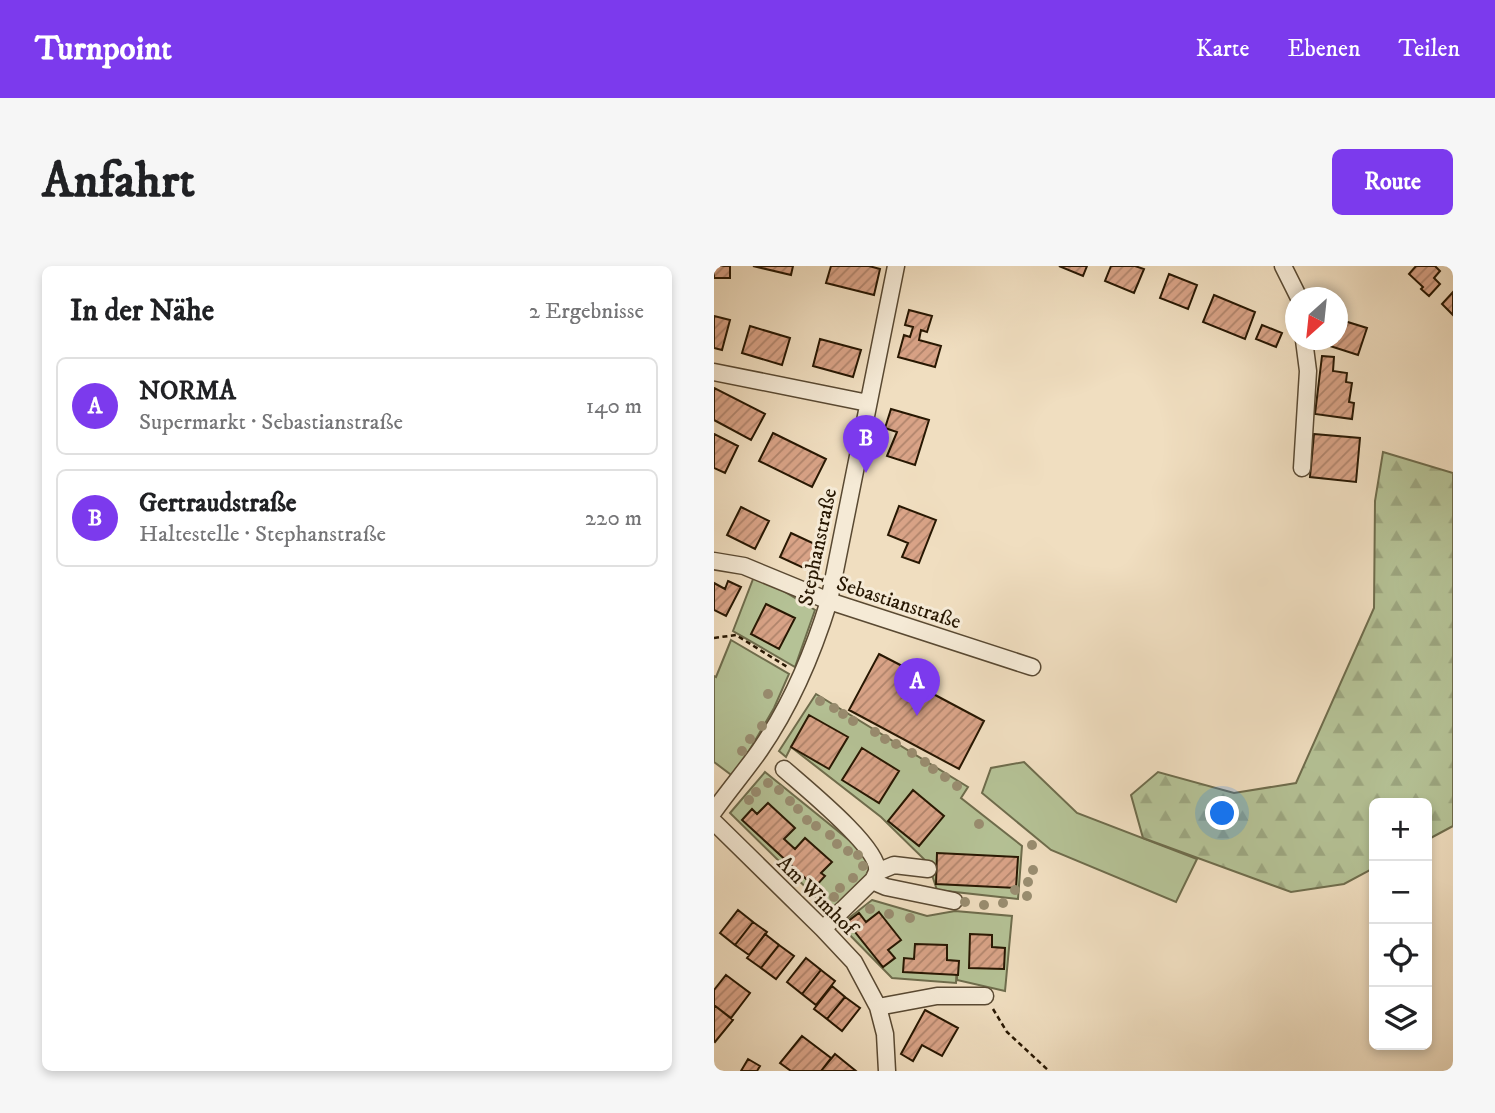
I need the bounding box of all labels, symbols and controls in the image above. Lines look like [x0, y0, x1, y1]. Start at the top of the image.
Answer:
text: Turnpoint [35, 29, 172, 70]
text: Karte [1196, 34, 1249, 64]
text: Ebenen [1287, 34, 1361, 64]
text: Teilen [1399, 34, 1460, 64]
button: Route [1332, 149, 1453, 215]
text: Anfahrt [42, 151, 195, 213]
north arrow [1285, 287, 1348, 350]
text: In der Nähe [70, 293, 214, 330]
text: 2 Ergebnisse [529, 297, 644, 326]
text: NORMA [139, 375, 236, 408]
text: A [88, 392, 102, 421]
text: 140 m [586, 392, 642, 421]
text: Supermarkt · Sebastianstraße [139, 408, 403, 437]
pin: B [843, 415, 889, 473]
street label: Stephanstraße [793, 486, 843, 608]
text: Gertraudstraße [139, 487, 296, 520]
text: B [88, 504, 102, 533]
text: 220 m [585, 504, 642, 533]
text: Haltestelle · Stephanstraße [139, 520, 386, 549]
street label: Sebastianstraße [833, 571, 965, 635]
pin: A [894, 658, 940, 716]
your location [1205, 796, 1239, 830]
map controls [1369, 798, 1432, 1050]
button: + [1369, 798, 1432, 861]
street label: Am Wimhof [771, 851, 864, 943]
button: − [1369, 861, 1432, 924]
button: locate [1369, 924, 1432, 987]
button: layers [1369, 987, 1432, 1050]

